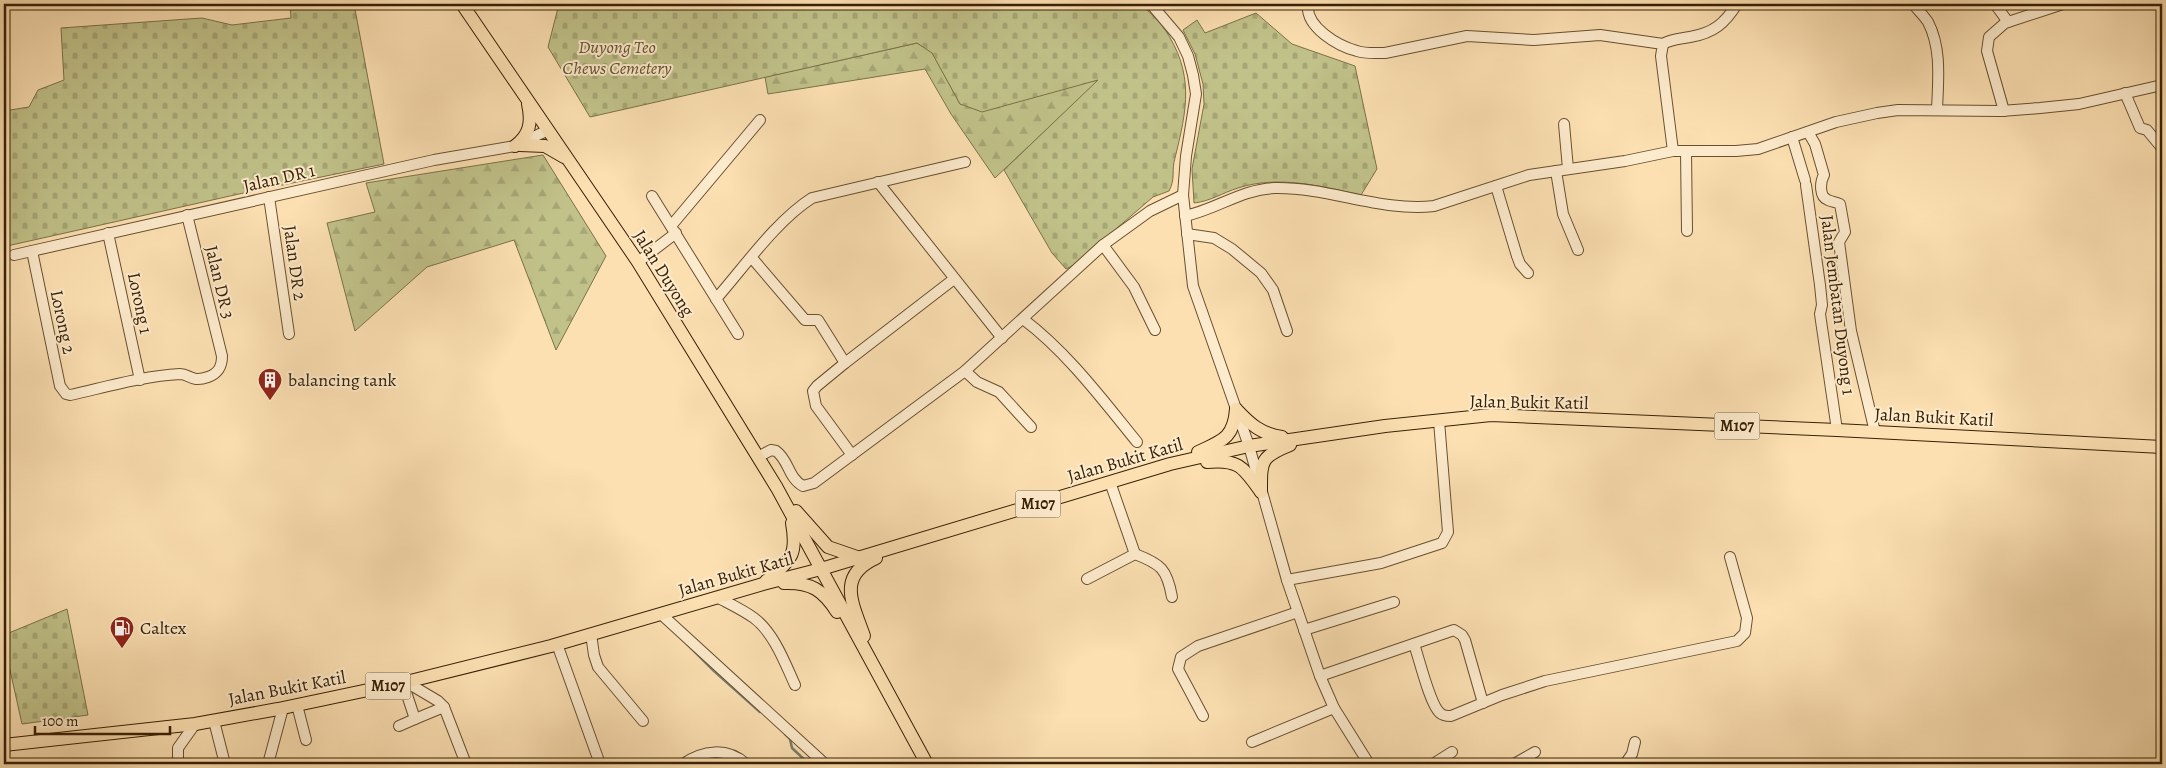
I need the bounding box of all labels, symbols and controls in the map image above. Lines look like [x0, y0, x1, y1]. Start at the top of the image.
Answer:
park label: Duyong Teo Chews Cemetery [562, 35, 672, 80]
street label: Jalan DR 1 [241, 158, 317, 198]
street label: Jalan Jembatan Duyong 1 [1815, 214, 1861, 396]
street label: Jalan DR 2 [278, 224, 312, 303]
street label: Jalan Duyong [628, 225, 700, 321]
street label: Jalan DR 3 [199, 243, 241, 321]
street label: Lorong 1 [122, 270, 158, 336]
street label: Lorong 2 [45, 288, 82, 357]
building icon: balancing tank [257, 367, 283, 401]
place label: balancing tank [288, 368, 397, 392]
street label: Jalan Bukit Katil [1469, 389, 1589, 415]
street label: Jalan Bukit Katil [1874, 402, 1995, 432]
road number: M107 [1714, 412, 1760, 440]
street label: Jalan Bukit Katil [1065, 432, 1186, 488]
road number: M107 [1016, 490, 1060, 518]
street label: Jalan Bukit Katil [676, 546, 797, 602]
fuel station icon: Caltex [109, 615, 135, 649]
place label: Caltex [140, 616, 187, 640]
street label: Jalan Bukit Katil [226, 665, 348, 711]
road number: M107 [366, 672, 410, 699]
scale bar [35, 703, 170, 735]
text: 100 m [42, 711, 79, 731]

